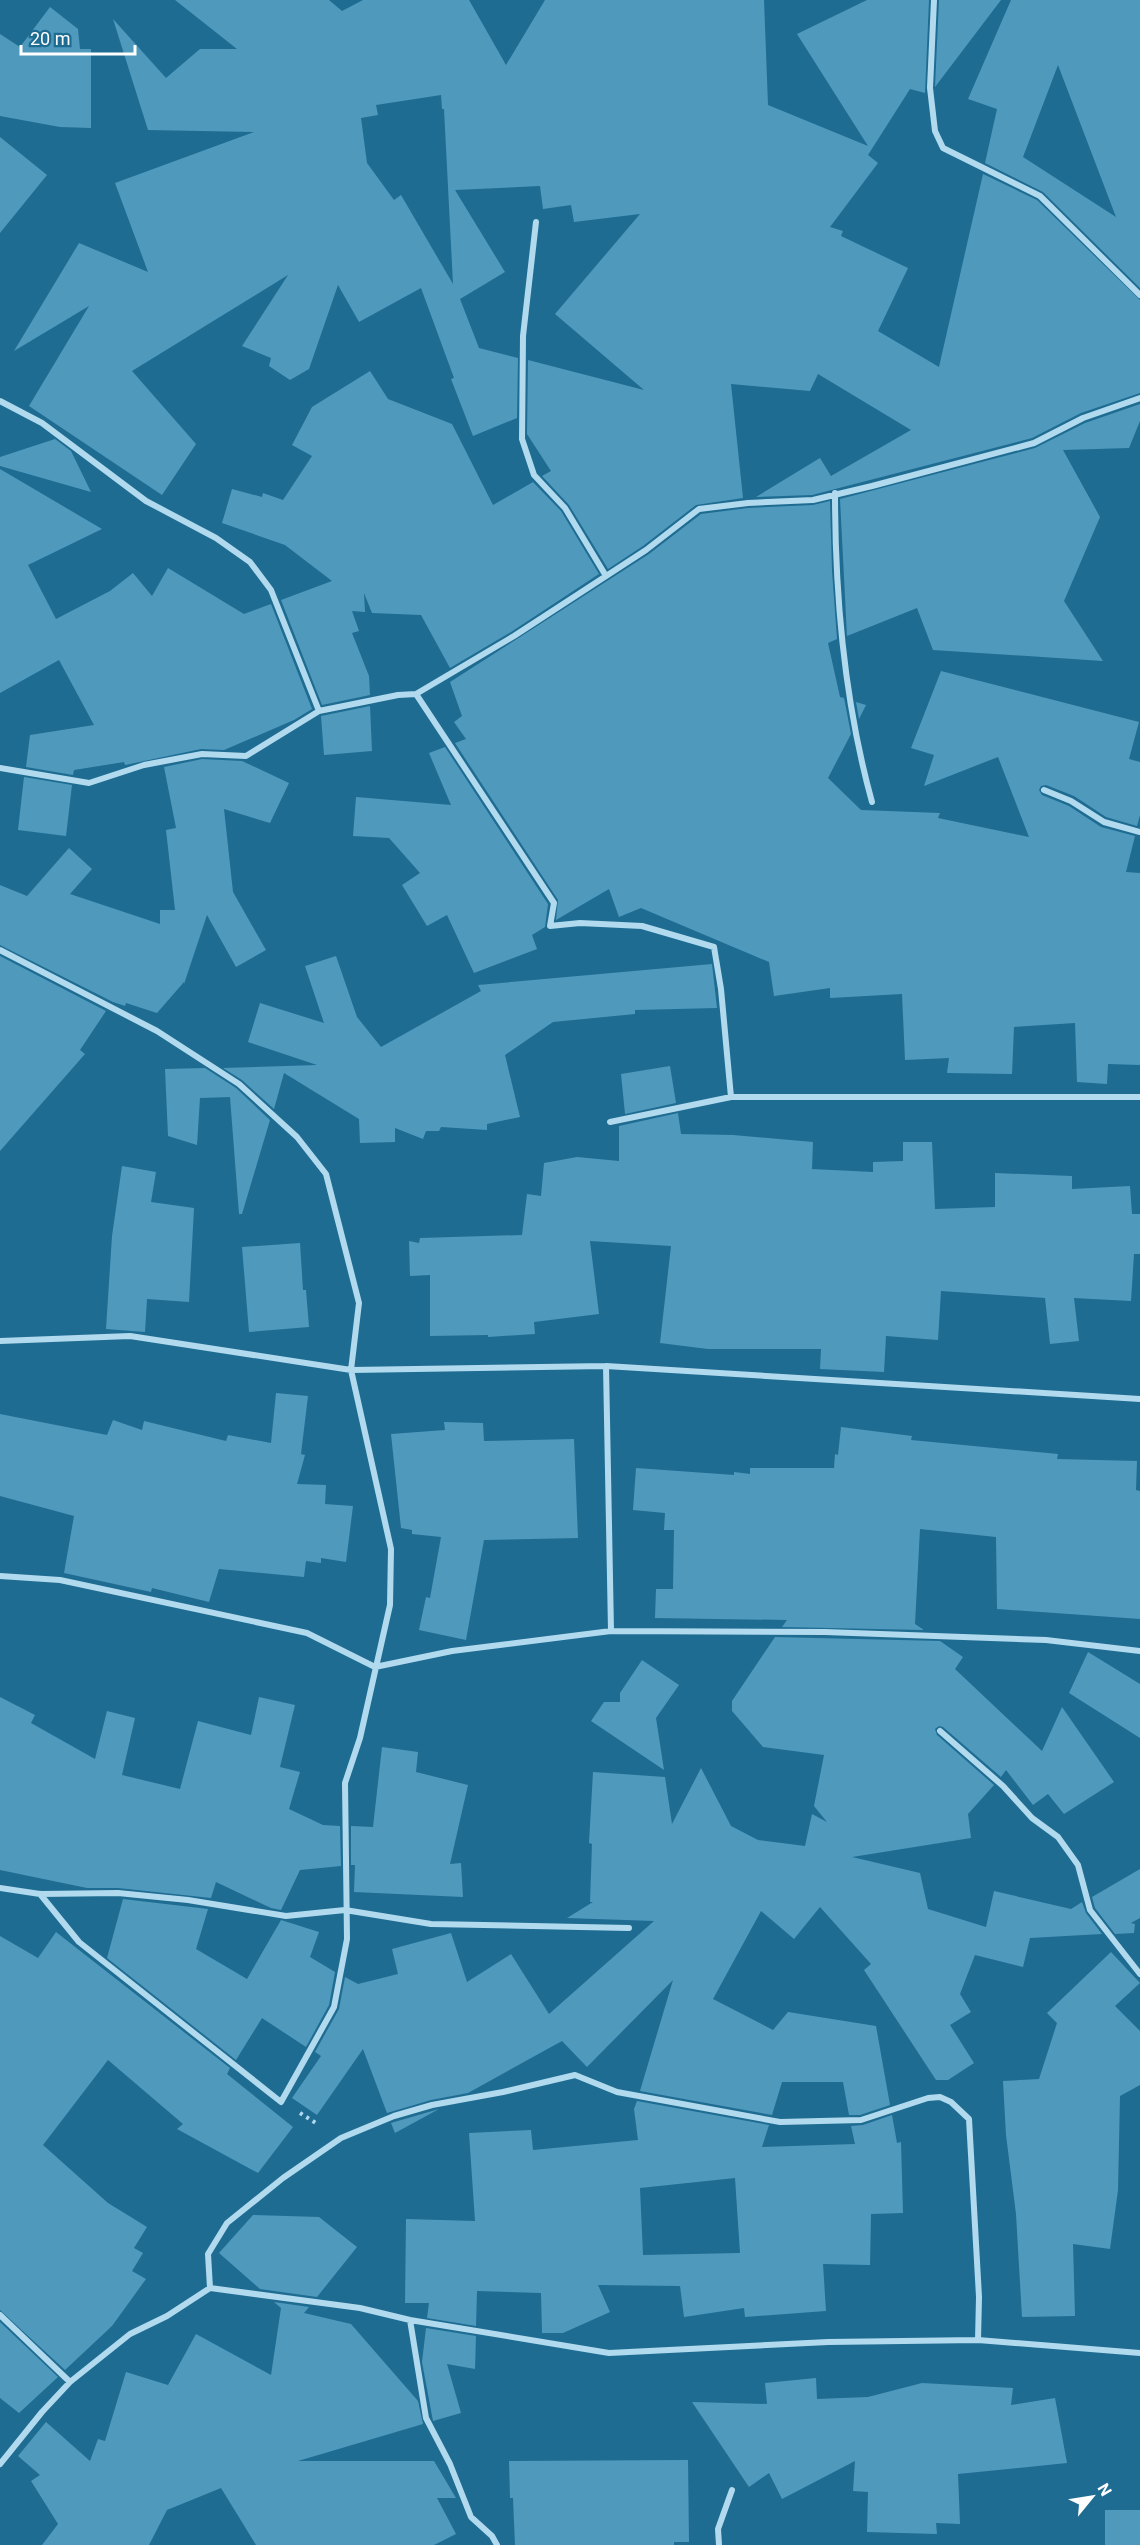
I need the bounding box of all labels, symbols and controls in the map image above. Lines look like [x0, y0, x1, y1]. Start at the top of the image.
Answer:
scale bar [21, 18, 135, 56]
text: 20 m [30, 28, 70, 49]
north arrow [1062, 2467, 1122, 2527]
text: N [1094, 2480, 1116, 2499]

